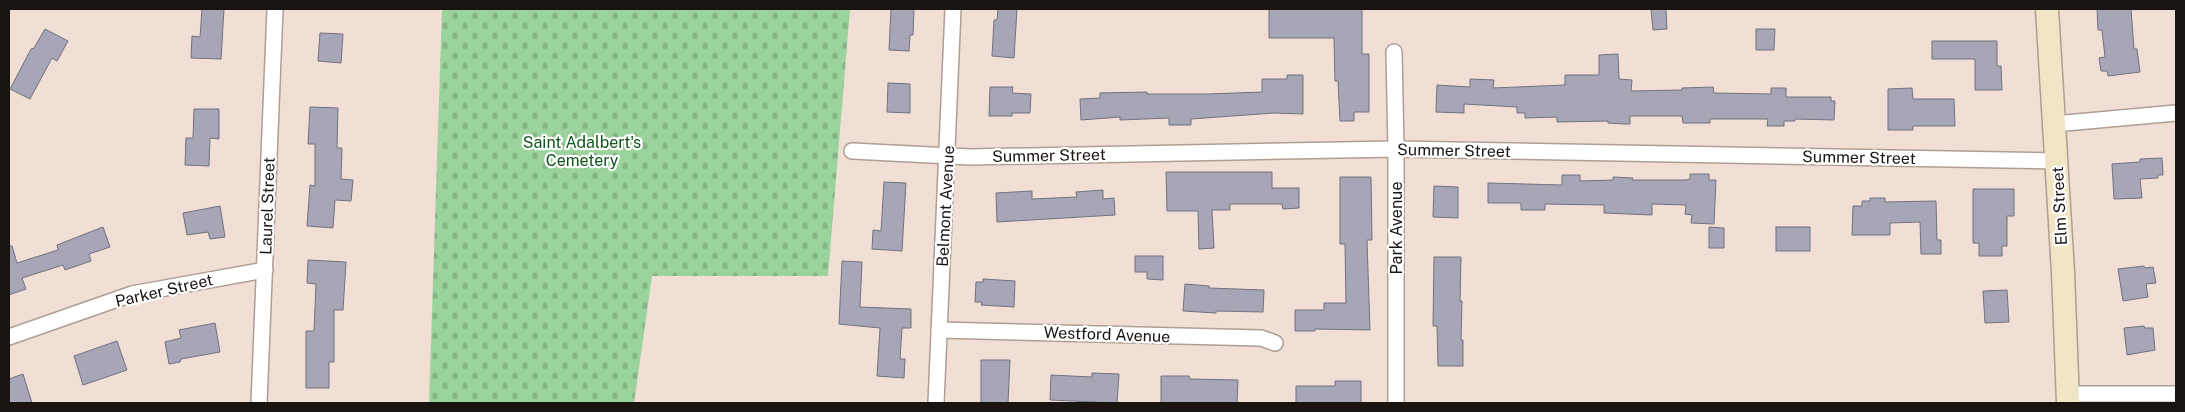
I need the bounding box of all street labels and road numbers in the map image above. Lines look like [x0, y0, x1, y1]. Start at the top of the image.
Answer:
street label: Summer Street [1397, 140, 1511, 161]
street label: Belmont Avenue [933, 145, 958, 267]
street label: Summer Street [992, 145, 1106, 166]
street label: Summer Street [1802, 147, 1916, 168]
street label: Laurel Street [256, 157, 279, 255]
street label: Elm Street [2048, 166, 2071, 246]
street label: Park Avenue [1387, 182, 1406, 274]
street label: Parker Street [113, 270, 215, 311]
street label: Westford Avenue [1043, 323, 1171, 346]

